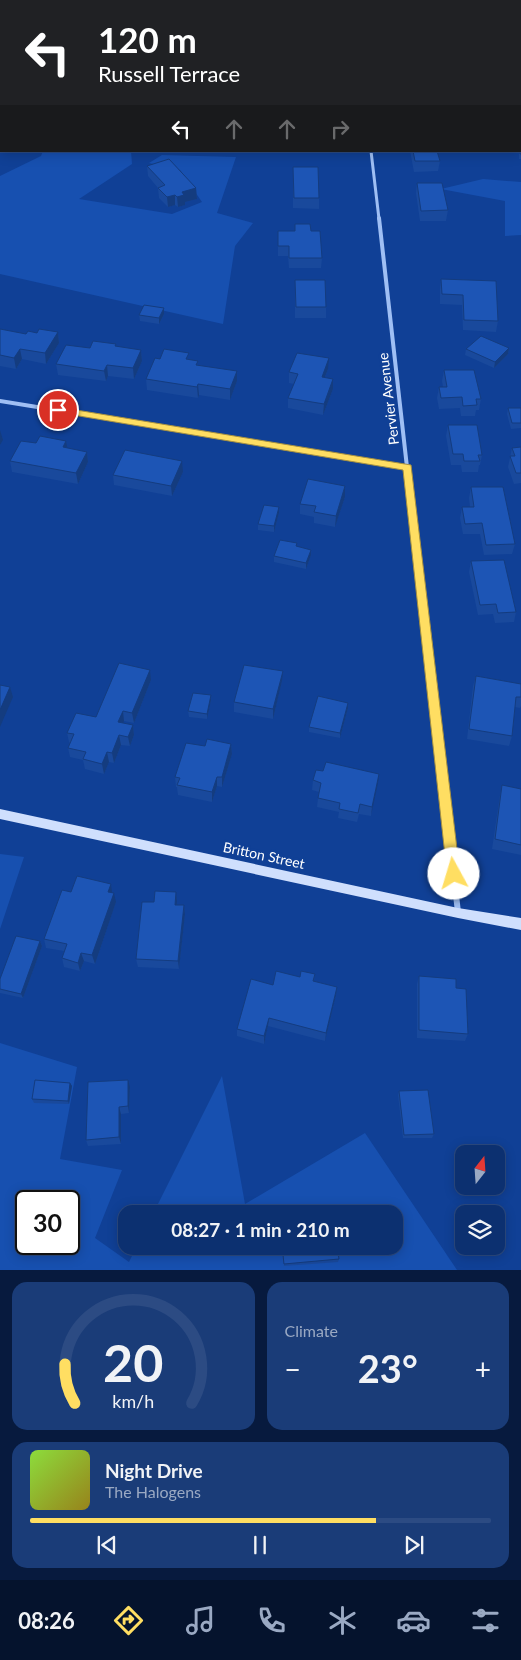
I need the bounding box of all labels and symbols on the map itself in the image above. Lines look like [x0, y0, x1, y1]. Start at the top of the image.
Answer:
street label: Pervier Avenue [374, 352, 402, 446]
pin [37, 389, 79, 431]
street label: Britton Street [222, 838, 306, 872]
position arrow [427, 847, 479, 899]
north arrow [455, 1145, 505, 1195]
speed limit sign: 30 [15, 1190, 80, 1255]

